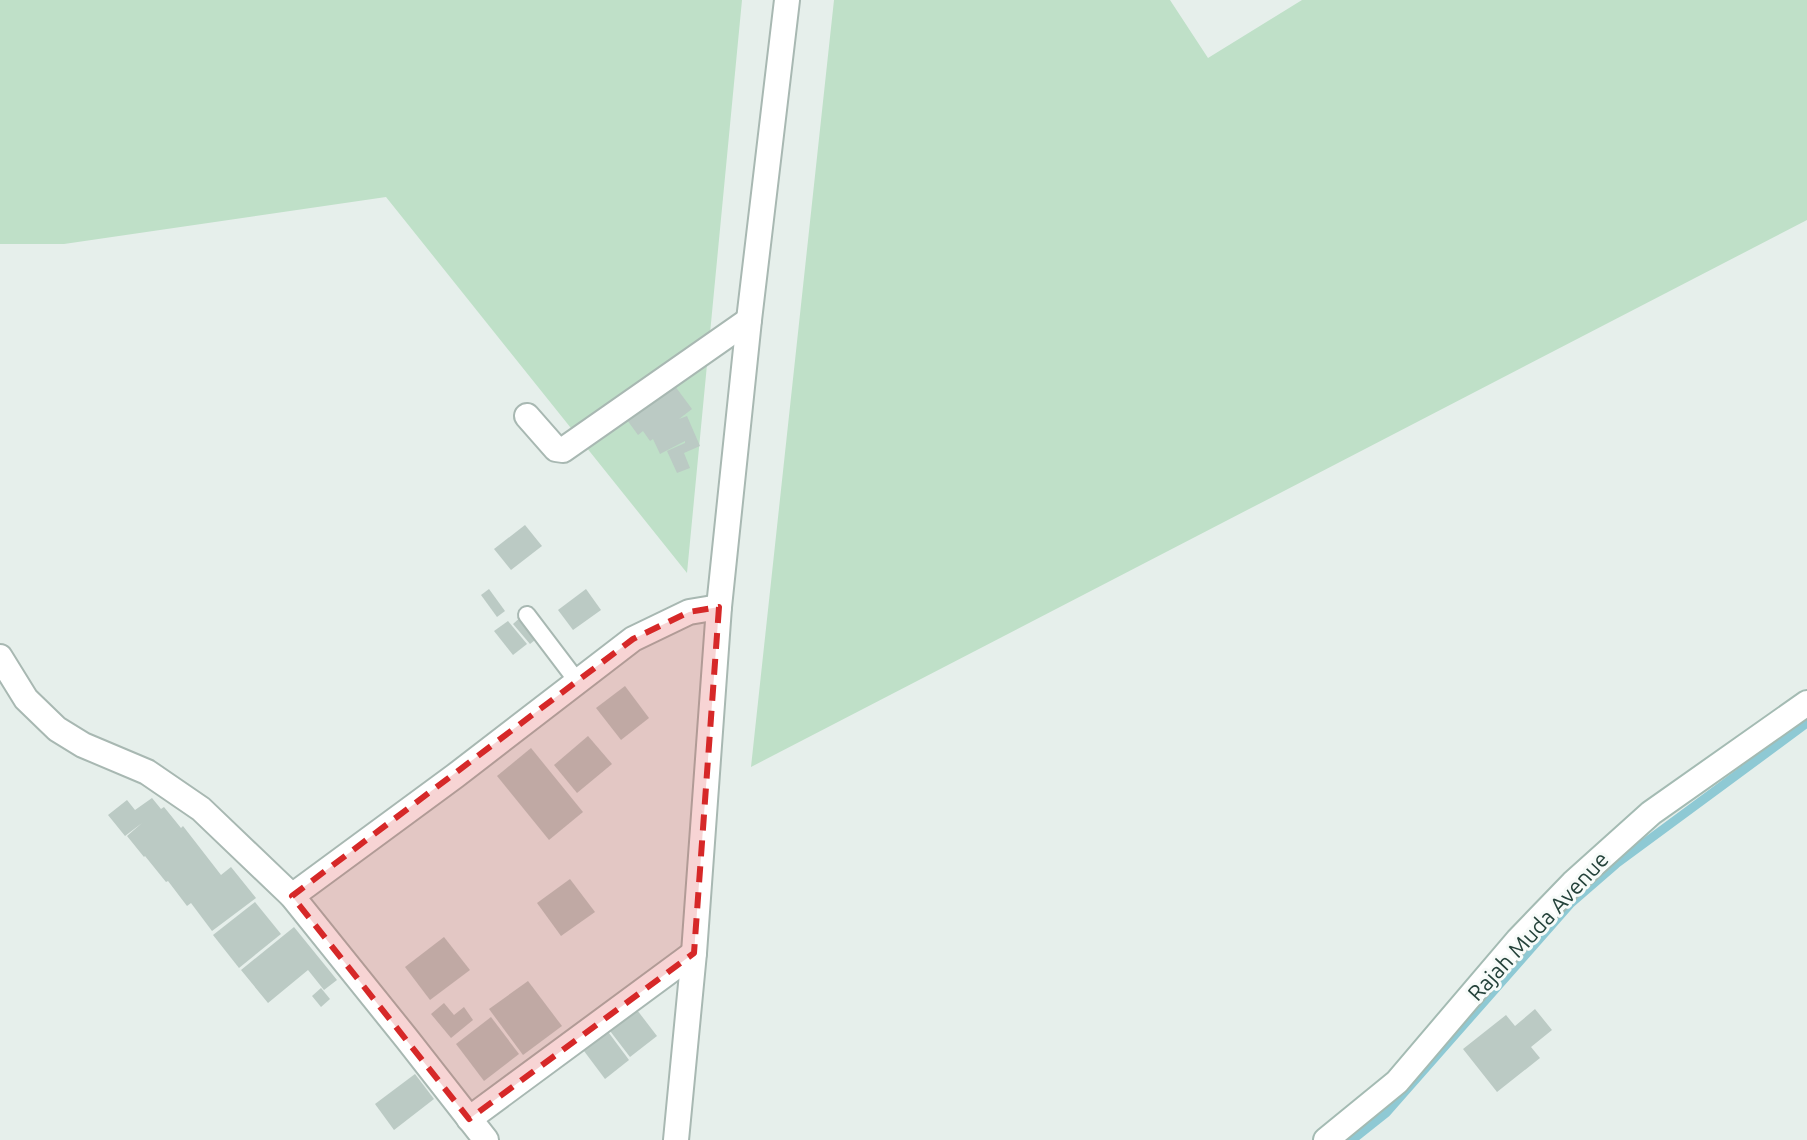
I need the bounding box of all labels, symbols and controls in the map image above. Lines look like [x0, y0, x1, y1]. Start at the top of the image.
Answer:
street label: Rajah Muda Avenue [1462, 846, 1613, 1005]

